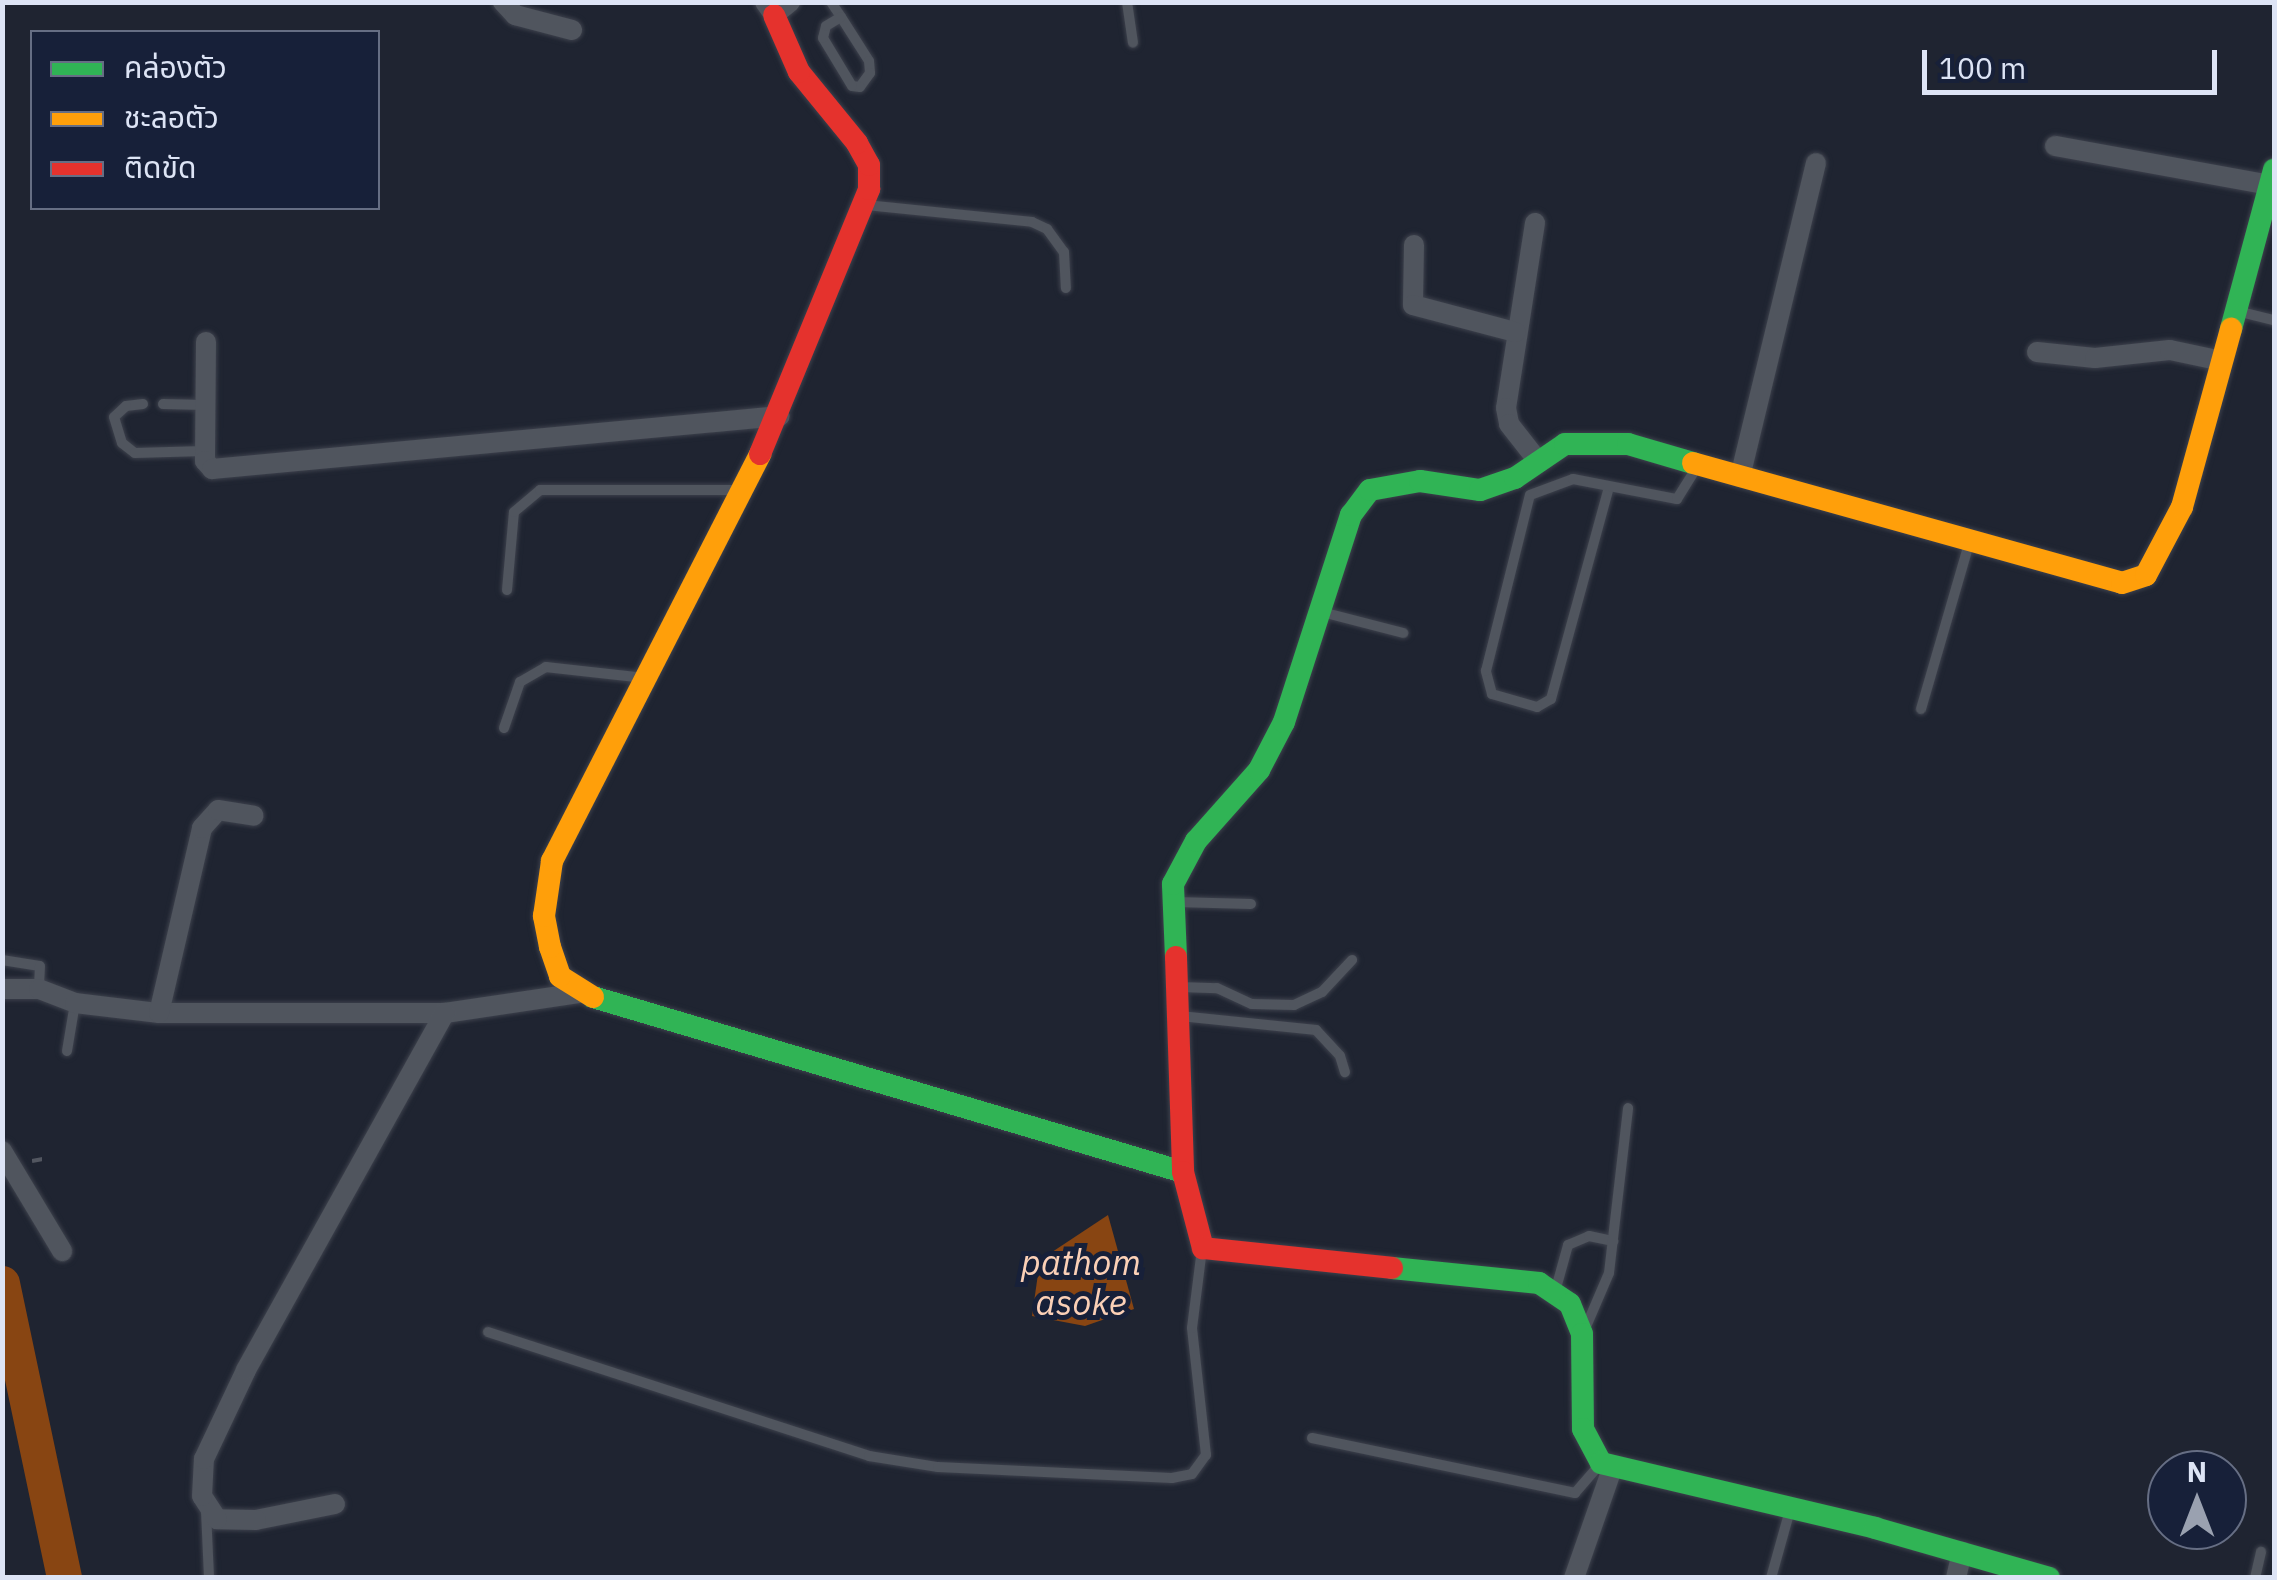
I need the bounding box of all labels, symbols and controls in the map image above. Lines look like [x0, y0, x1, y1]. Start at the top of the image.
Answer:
legend [30, 30, 380, 210]
scale bar [1927, 30, 2222, 92]
text: คล่องตัว [124, 47, 227, 86]
text: 100 m [1939, 48, 2026, 87]
text: ชะลอตัว [124, 97, 219, 136]
text: ติดขัด [124, 147, 196, 186]
water label: pathom asoke [1021, 1241, 1141, 1323]
north arrow [2147, 1450, 2247, 1550]
text: N [2187, 1453, 2207, 1490]

